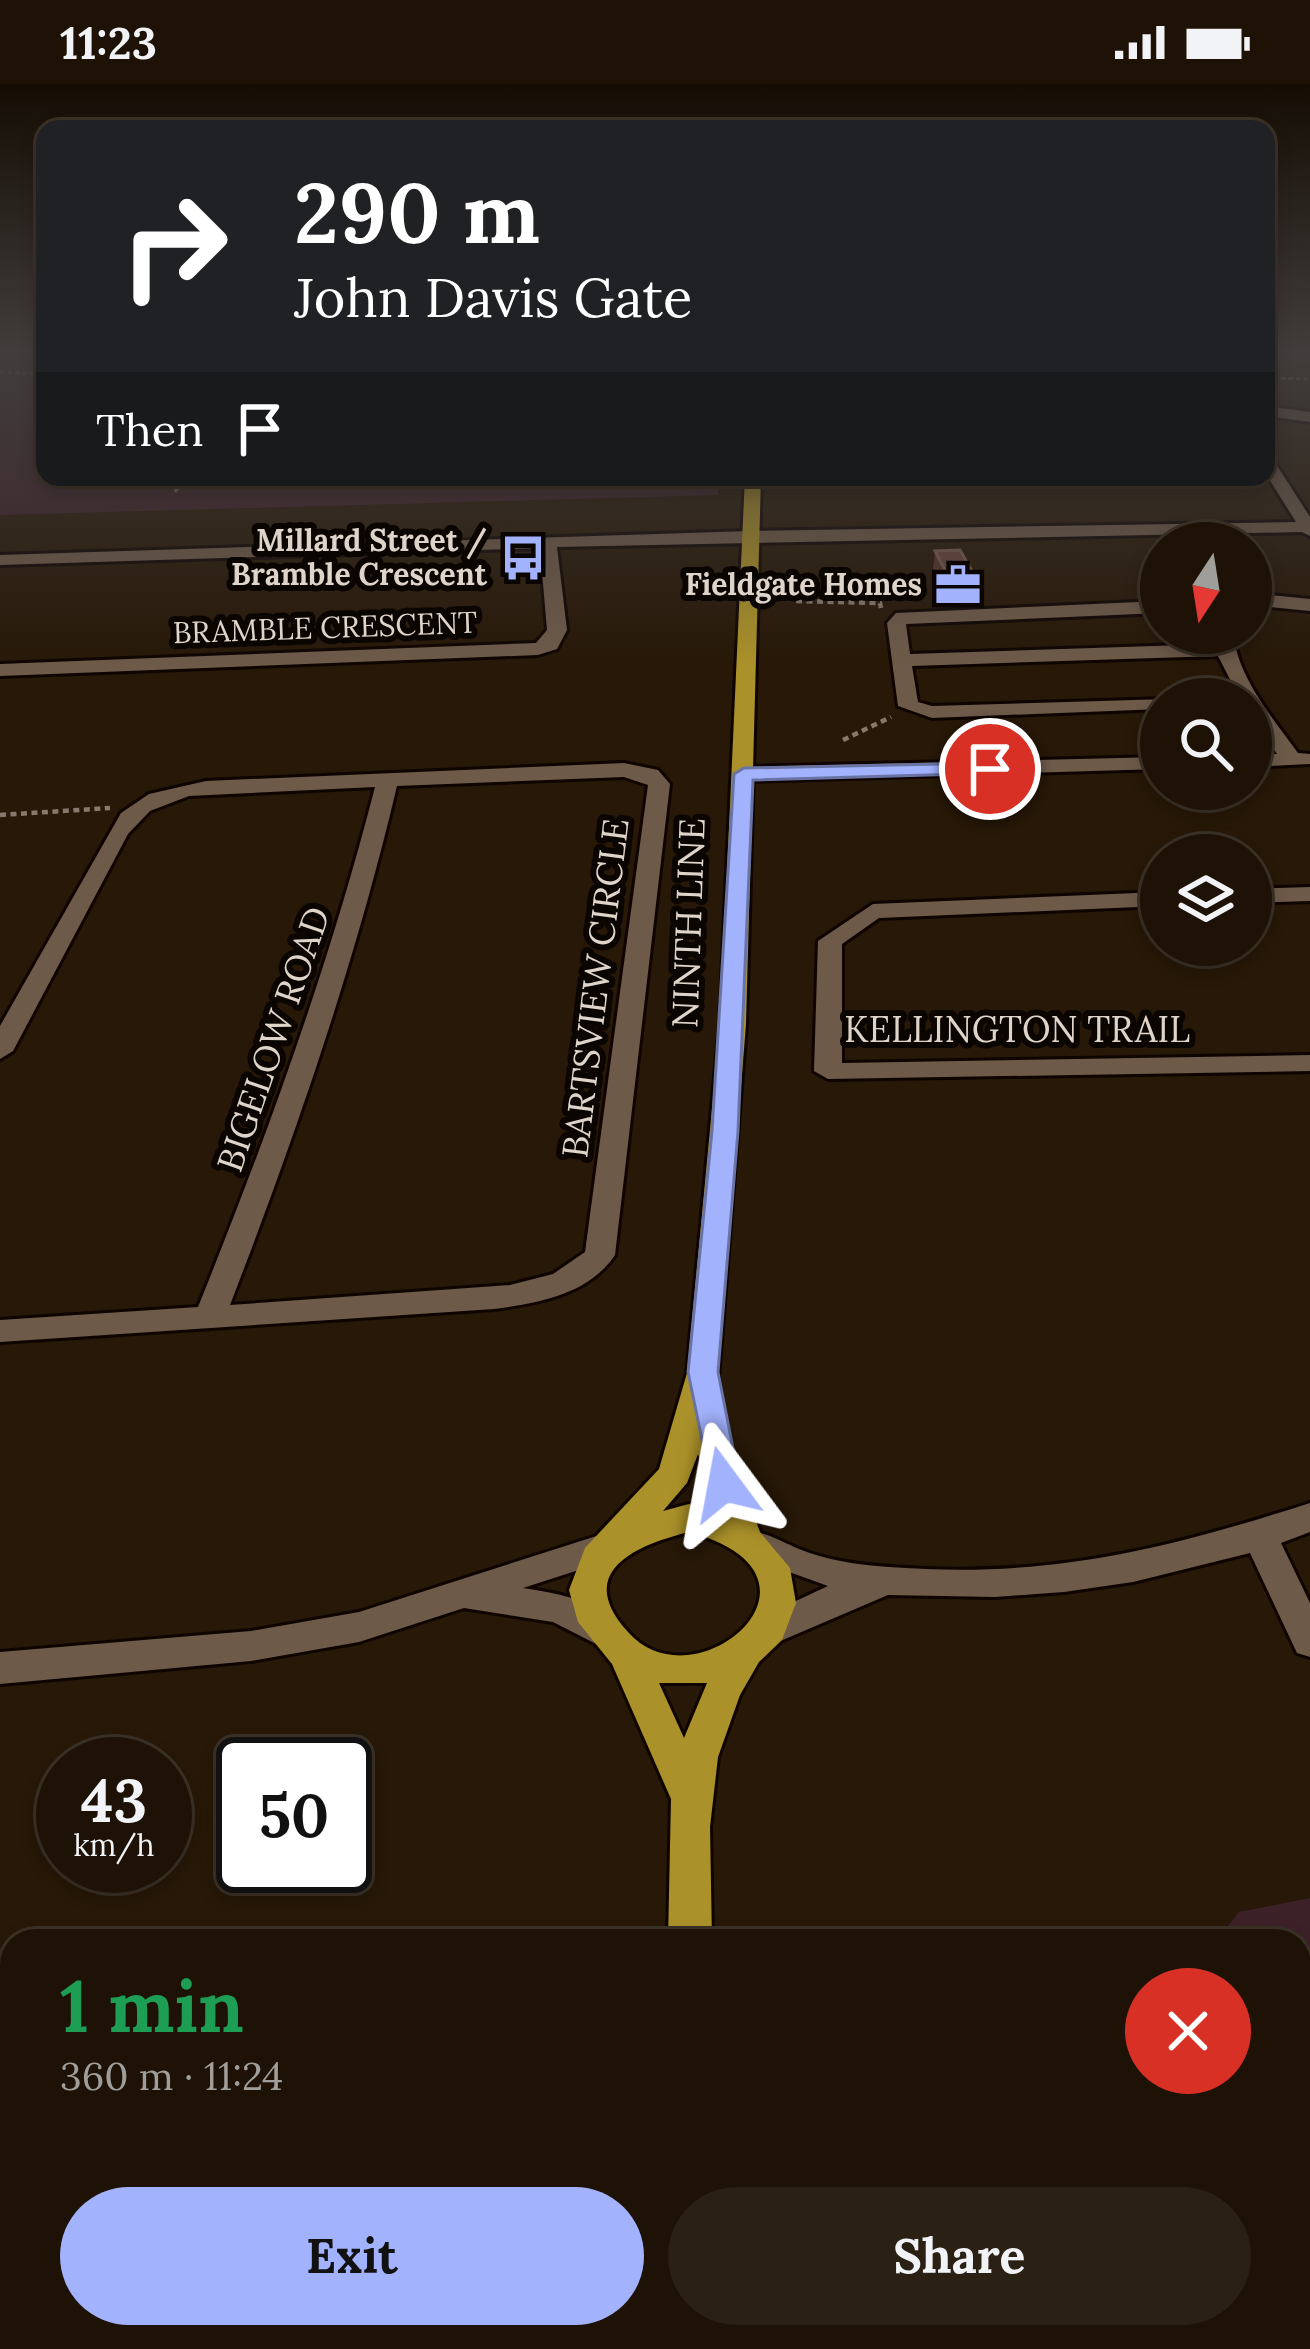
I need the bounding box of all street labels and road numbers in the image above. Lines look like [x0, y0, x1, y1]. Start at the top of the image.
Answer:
street label: BRAMBLE CRESCENT [172, 603, 478, 651]
street label: BARTSVIEW CIRCLE [551, 816, 639, 1160]
street label: NINTH LINE [661, 817, 715, 1029]
street label: BIGELOW ROAD [206, 901, 340, 1177]
street label: KELLINGTON TRAIL [844, 1006, 1190, 1052]

